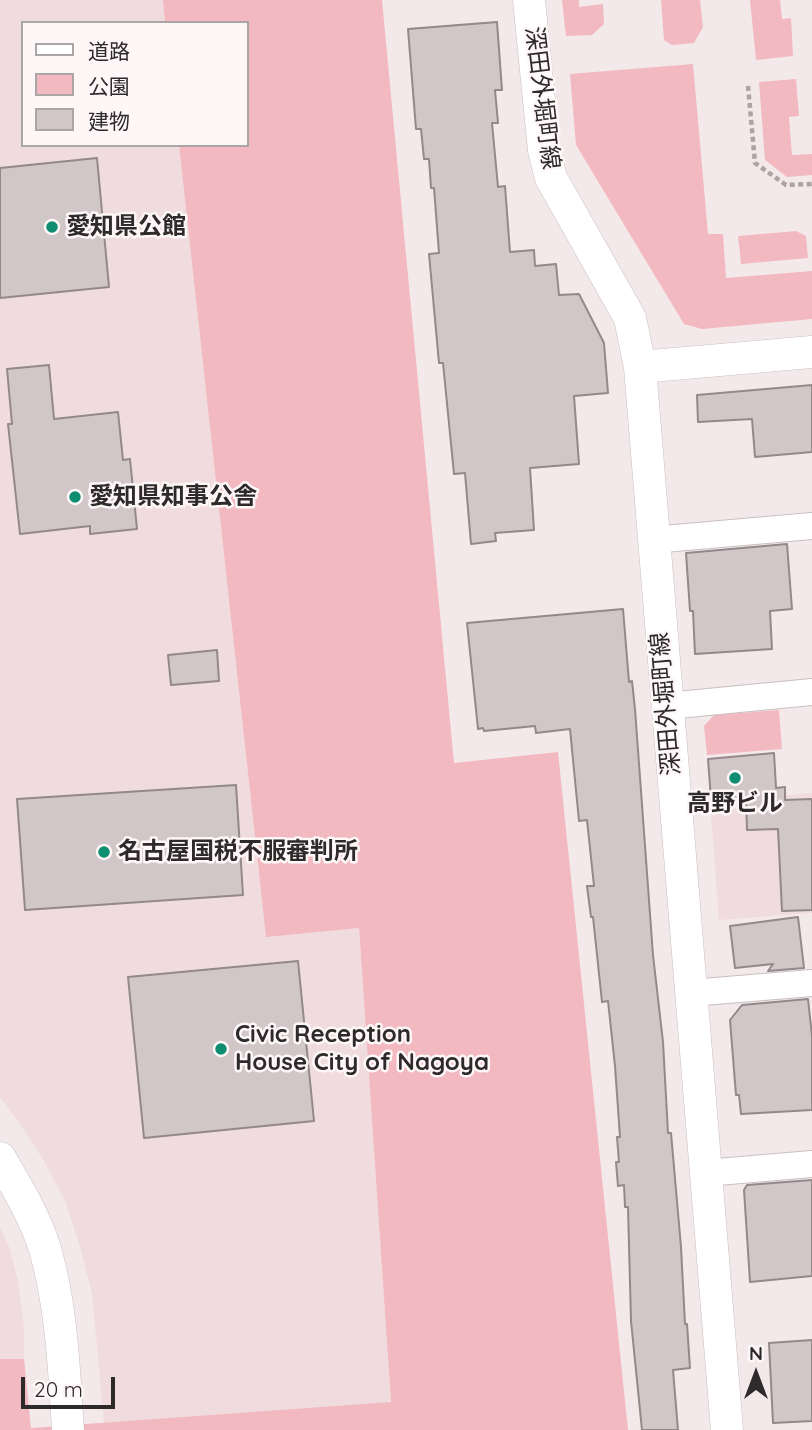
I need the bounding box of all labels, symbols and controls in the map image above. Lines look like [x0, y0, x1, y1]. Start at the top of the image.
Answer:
legend [21, 21, 248, 147]
street label: 深田外堀町線 [519, 25, 565, 171]
text: 道路 [88, 38, 130, 64]
text: 公園 [88, 73, 130, 99]
text: 建物 [88, 108, 130, 134]
place label: 愛知県公館 [66, 213, 186, 241]
marker: 愛知県公館 [44, 219, 60, 235]
place label: 愛知県知事公舎 [89, 483, 257, 511]
marker: 愛知県知事公舎 [67, 489, 83, 505]
street label: 深田外堀町線 [645, 631, 687, 777]
marker: 高野ビル [727, 770, 743, 786]
place label: 高野ビル [687, 790, 783, 818]
place label: 名古屋国税不服審判所 [118, 838, 358, 866]
marker: 名古屋国税不服審判所 [96, 844, 112, 860]
place label: Civic Reception House City of Nagoya [235, 1021, 489, 1077]
marker: Civic Reception House City of Nagoya [213, 1041, 229, 1057]
north arrow [721, 1339, 791, 1409]
text: N [749, 1341, 763, 1365]
scale bar [24, 1364, 119, 1408]
text: 20 m [34, 1376, 83, 1402]

